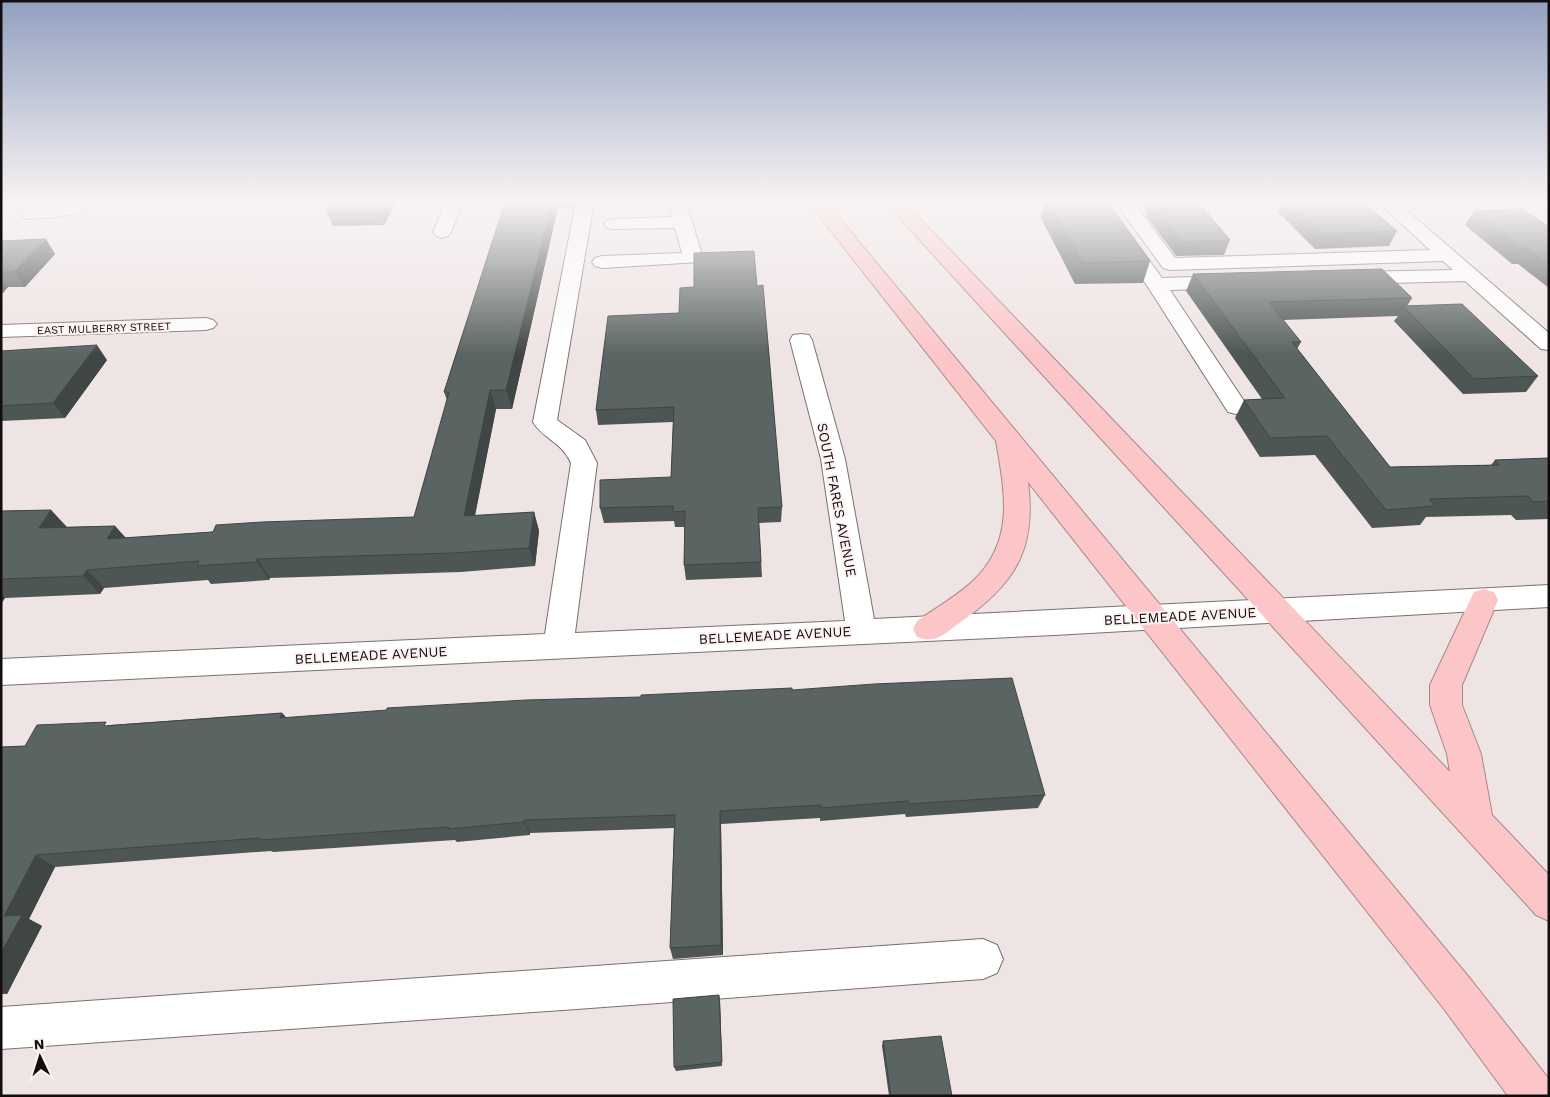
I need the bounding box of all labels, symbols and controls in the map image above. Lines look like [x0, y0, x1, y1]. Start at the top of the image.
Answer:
street label: EAST MULBERRY STREET [37, 320, 172, 337]
street label: SOUTH FARES AVENUE [814, 422, 860, 578]
street label: BELLEMEADE AVENUE [1103, 604, 1257, 628]
street label: BELLEMEADE AVENUE [698, 623, 852, 647]
street label: BELLEMEADE AVENUE [294, 643, 448, 667]
north arrow [15, 1032, 65, 1082]
text: N [33, 1036, 45, 1052]

